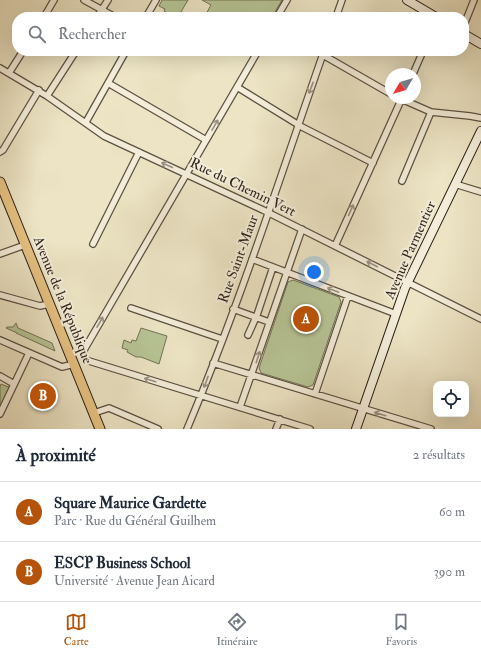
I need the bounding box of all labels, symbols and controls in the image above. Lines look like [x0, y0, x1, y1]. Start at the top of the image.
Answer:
search box [12, 12, 469, 56]
icon: search [26, 23, 48, 45]
text: Rechercher [58, 25, 126, 44]
north arrow [385, 68, 421, 104]
one-way arrow [307, 81, 314, 94]
one-way arrow [211, 119, 219, 131]
street label: Rue du Chemin Vert [187, 154, 299, 220]
one-way arrow [161, 161, 173, 168]
street label: Avenue Parmentier [380, 198, 440, 303]
one-way arrow [348, 205, 356, 217]
street label: Rue Saint-Maur [214, 212, 262, 305]
street label: Avenue de la République [28, 233, 96, 367]
one-way arrow [366, 260, 378, 268]
your location [304, 262, 324, 282]
one-way arrow [328, 285, 340, 293]
pin: A [293, 304, 319, 334]
one-way arrow [97, 316, 105, 328]
one-way arrow [254, 352, 262, 364]
one-way arrow [202, 375, 210, 387]
one-way arrow [144, 376, 157, 383]
pin: B [30, 381, 56, 411]
map controls [433, 381, 469, 417]
button: locate [433, 381, 469, 417]
one-way arrow [374, 410, 387, 417]
text: À proximité [16, 445, 96, 466]
text: 2 résultats [413, 447, 465, 463]
text: Square Maurice Gardette [54, 494, 206, 513]
text: A [25, 504, 33, 520]
text: 60 m [439, 504, 465, 520]
text: Parc · Rue du Général Guilhem [54, 513, 216, 529]
text: ESCP Business School [54, 554, 191, 573]
text: B [25, 564, 33, 580]
text: 390 m [434, 564, 465, 580]
text: Université · Avenue Jean Aicard [54, 573, 215, 589]
tab: Carte [64, 611, 89, 648]
tab: Itinéraire [216, 611, 258, 648]
tab: Favoris [385, 611, 417, 648]

